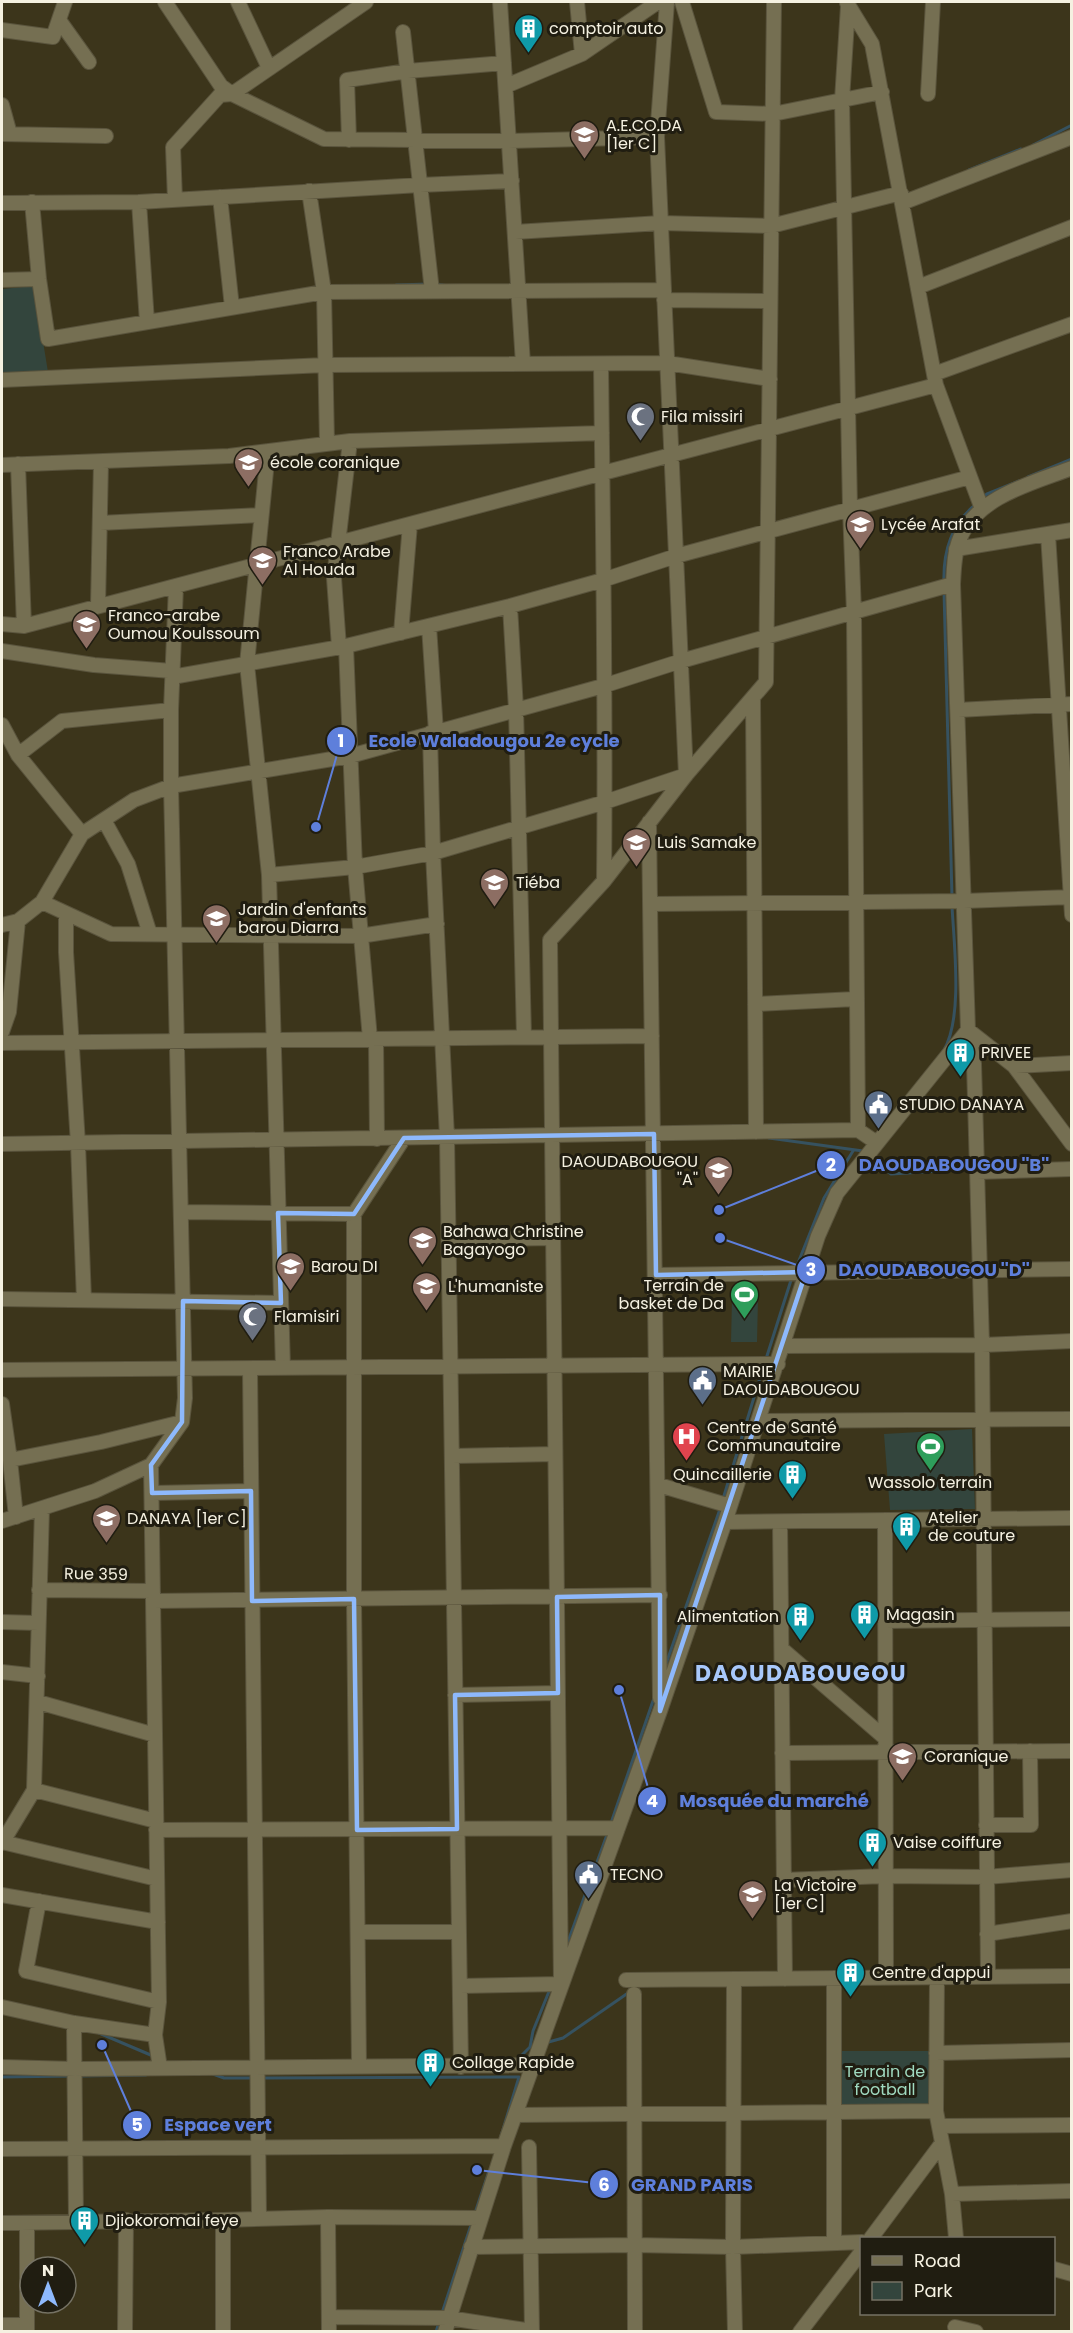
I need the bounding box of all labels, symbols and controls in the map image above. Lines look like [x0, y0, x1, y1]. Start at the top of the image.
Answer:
building icon: comptoir auto [512, 12, 544, 54]
place label: comptoir auto [549, 17, 664, 40]
place label: A.E.CO.DA [1er C] [606, 114, 682, 155]
school or university icon: A.E.CO.DA [1er C] [569, 118, 601, 160]
mosque icon: Fila missiri [624, 400, 656, 442]
place label: Fila missiri [661, 405, 743, 428]
school or university icon: école coranique [233, 446, 265, 488]
place label: école coranique [270, 451, 400, 474]
school or university icon: Lycée Arafat [844, 508, 876, 550]
place label: Lycée Arafat [881, 513, 980, 536]
place label: Franco Arabe Al Houda [283, 540, 391, 581]
school or university icon: Franco Arabe Al Houda [246, 544, 278, 586]
place label: Franco-arabe Oumou Koulssoum [108, 604, 260, 645]
school or university icon: Franco-arabe Oumou Koulssoum [71, 608, 103, 650]
callout: Ecole Waladougou 2e cycle [326, 723, 632, 759]
text: 1 [338, 728, 344, 753]
text: Ecole Waladougou 2e cycle [368, 728, 620, 753]
school or university icon: Luis Samake [620, 826, 652, 868]
place label: Luis Samake [657, 831, 756, 854]
school or university icon: Tiéba [479, 866, 511, 908]
place label: Tiéba [516, 871, 560, 894]
place label: Jardin d'enfants barou Diarra [238, 898, 367, 939]
school or university icon: Jardin d'enfants barou Diarra [201, 902, 233, 944]
building icon: PRIVEE [944, 1036, 976, 1078]
place label: PRIVEE [981, 1041, 1031, 1064]
public building icon: STUDIO DANAYA [862, 1088, 894, 1130]
place label: STUDIO DANAYA [899, 1093, 1024, 1116]
callout: DAOUDABOUGOU ''B'' [816, 1147, 1061, 1183]
place label: DAOUDABOUGOU ''A'' [561, 1150, 698, 1191]
text: 2 [826, 1152, 836, 1177]
text: DAOUDABOUGOU ''B'' [859, 1152, 1049, 1177]
school or university icon: DAOUDABOUGOU ''A'' [703, 1154, 735, 1196]
place label: Bahawa Christine Bagayogo [443, 1220, 584, 1261]
school or university icon: Bahawa Christine Bagayogo [406, 1224, 438, 1266]
school or university icon: Barou DI [274, 1250, 306, 1292]
callout: DAOUDABOUGOU ''D'' [796, 1252, 1041, 1288]
place label: Barou DI [311, 1255, 378, 1278]
text: 3 [806, 1257, 816, 1282]
text: DAOUDABOUGOU ''D'' [838, 1257, 1030, 1282]
school or university icon: L'humaniste [411, 1270, 443, 1312]
place label: Terrain de basket de Da [619, 1274, 724, 1315]
place label: L'humaniste [448, 1275, 544, 1298]
sports icon: Terrain de basket de Da [729, 1278, 761, 1320]
mosque icon: Flamisiri [237, 1300, 269, 1342]
place label: Flamisiri [274, 1305, 339, 1328]
place label: MAIRIE DAOUDABOUGOU [723, 1360, 860, 1401]
public building icon: MAIRIE DAOUDABOUGOU [686, 1364, 718, 1406]
place label: Centre de Santé Communautaire [707, 1416, 841, 1457]
hospital icon: Centre de Santé Communautaire [670, 1420, 702, 1462]
sports icon: Wassolo terrain [914, 1430, 946, 1472]
building icon: Quincaillerie [777, 1458, 809, 1500]
place label: Quincaillerie [673, 1463, 772, 1486]
place label: Wassolo terrain [868, 1471, 992, 1494]
school or university icon: DANAYA [1er C] [90, 1502, 122, 1544]
place label: Atelier de couture [928, 1506, 1015, 1547]
place label: DANAYA [1er C] [127, 1507, 247, 1530]
building icon: Atelier de couture [891, 1510, 923, 1552]
street label: Rue 359 [64, 1562, 128, 1586]
building icon: Magasin [849, 1598, 881, 1640]
building icon: Alimentation [784, 1600, 816, 1642]
place label: Magasin [886, 1603, 955, 1626]
place label: Alimentation [677, 1605, 779, 1628]
district label: DAOUDABOUGOU [695, 1658, 907, 1689]
school or university icon: Coranique [887, 1740, 919, 1782]
place label: Coranique [924, 1745, 1009, 1768]
callout: Mosquée du marché [637, 1783, 880, 1819]
text: 4 [646, 1788, 658, 1813]
text: Mosquée du marché [679, 1788, 869, 1813]
building icon: Vaise coiffure [856, 1826, 888, 1868]
place label: Vaise coiffure [893, 1831, 1002, 1854]
public building icon: TECNO [573, 1858, 605, 1900]
place label: TECNO [610, 1863, 663, 1886]
place label: La Victoire [1er C] [774, 1874, 856, 1915]
school or university icon: La Victoire [1er C] [737, 1878, 769, 1920]
building icon: Centre d'appui [835, 1956, 867, 1998]
place label: Centre d'appui [872, 1961, 990, 1984]
building icon: Collage Rapide [415, 2046, 447, 2088]
place label: Collage Rapide [452, 2051, 574, 2074]
park label: Terrain de football [845, 2060, 925, 2101]
callout: Espace vert [122, 2107, 283, 2143]
text: 5 [131, 2112, 143, 2137]
text: Espace vert [164, 2112, 272, 2137]
callout: GRAND PARIS [589, 2166, 765, 2202]
text: 6 [598, 2172, 610, 2197]
text: GRAND PARIS [631, 2172, 753, 2197]
building icon: Djiokoromai feye [68, 2204, 100, 2246]
place label: Djiokoromai feye [105, 2209, 239, 2232]
legend [860, 2237, 1055, 2315]
text: Road [914, 2248, 961, 2273]
north arrow [18, 2255, 78, 2315]
text: N [42, 2259, 54, 2282]
text: Park [914, 2278, 953, 2303]

